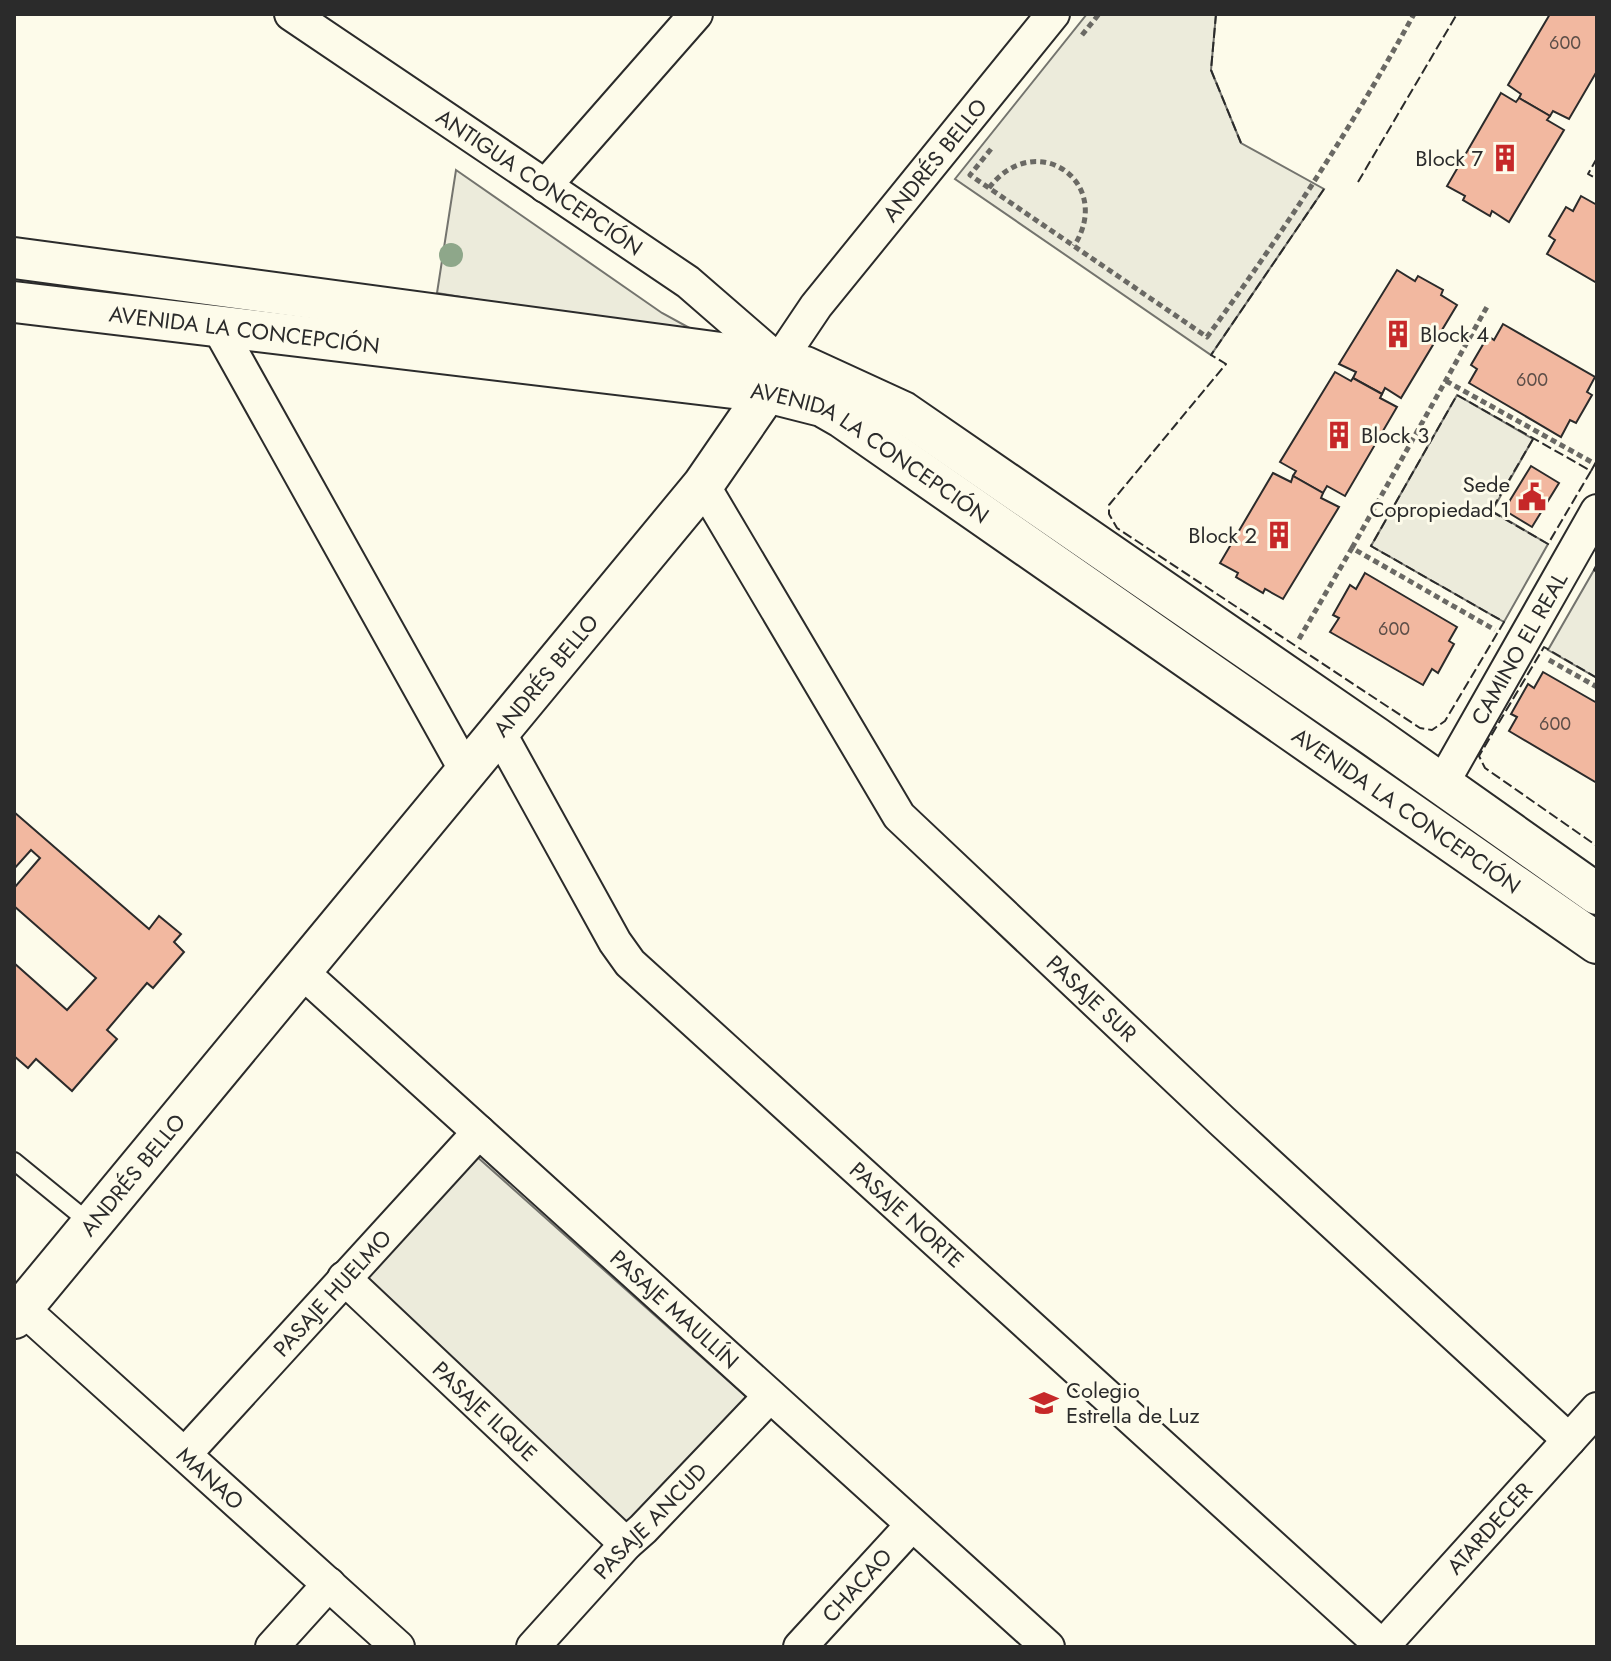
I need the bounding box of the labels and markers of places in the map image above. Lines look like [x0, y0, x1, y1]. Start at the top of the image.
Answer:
place label: Block 7 [1415, 142, 1483, 174]
building icon: Block 7 [1490, 143, 1520, 173]
place label: Block 4 [1420, 318, 1489, 350]
building icon: Block 4 [1383, 319, 1413, 349]
place label: Block 3 [1361, 419, 1429, 451]
building icon: Block 3 [1324, 420, 1354, 450]
place label: Sede Copropiedad 1 [1369, 468, 1510, 525]
public building icon: Sede Copropiedad 1 [1517, 482, 1547, 512]
place label: Block 2 [1188, 519, 1257, 551]
building icon: Block 2 [1264, 520, 1294, 550]
place label: Colegio Estrella de Luz [1066, 1374, 1200, 1431]
school or university icon: Colegio Estrella de Luz [1029, 1388, 1059, 1418]

